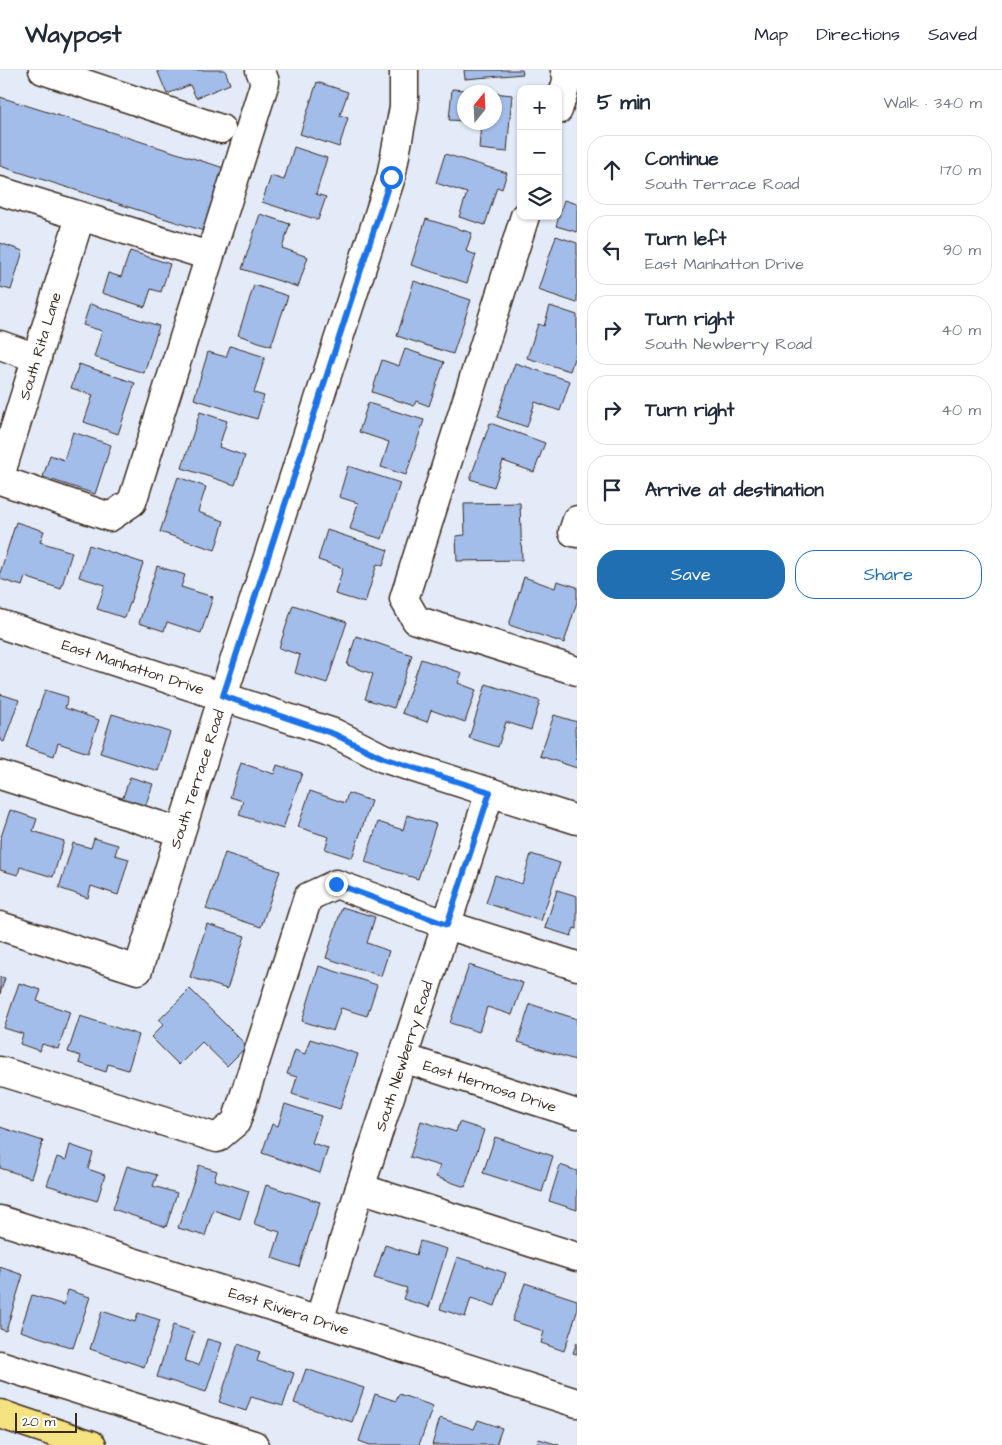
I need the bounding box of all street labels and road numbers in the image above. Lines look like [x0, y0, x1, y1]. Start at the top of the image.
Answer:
street label: South Rita Lane [14, 290, 67, 403]
street label: East Manhatton Drive [59, 634, 207, 700]
street label: South Terrace Road [165, 707, 230, 851]
street label: South Newberry Road [370, 978, 440, 1134]
street label: East Hermosa Drive [420, 1055, 559, 1118]
street label: East Riviera Drive [226, 1282, 352, 1341]

